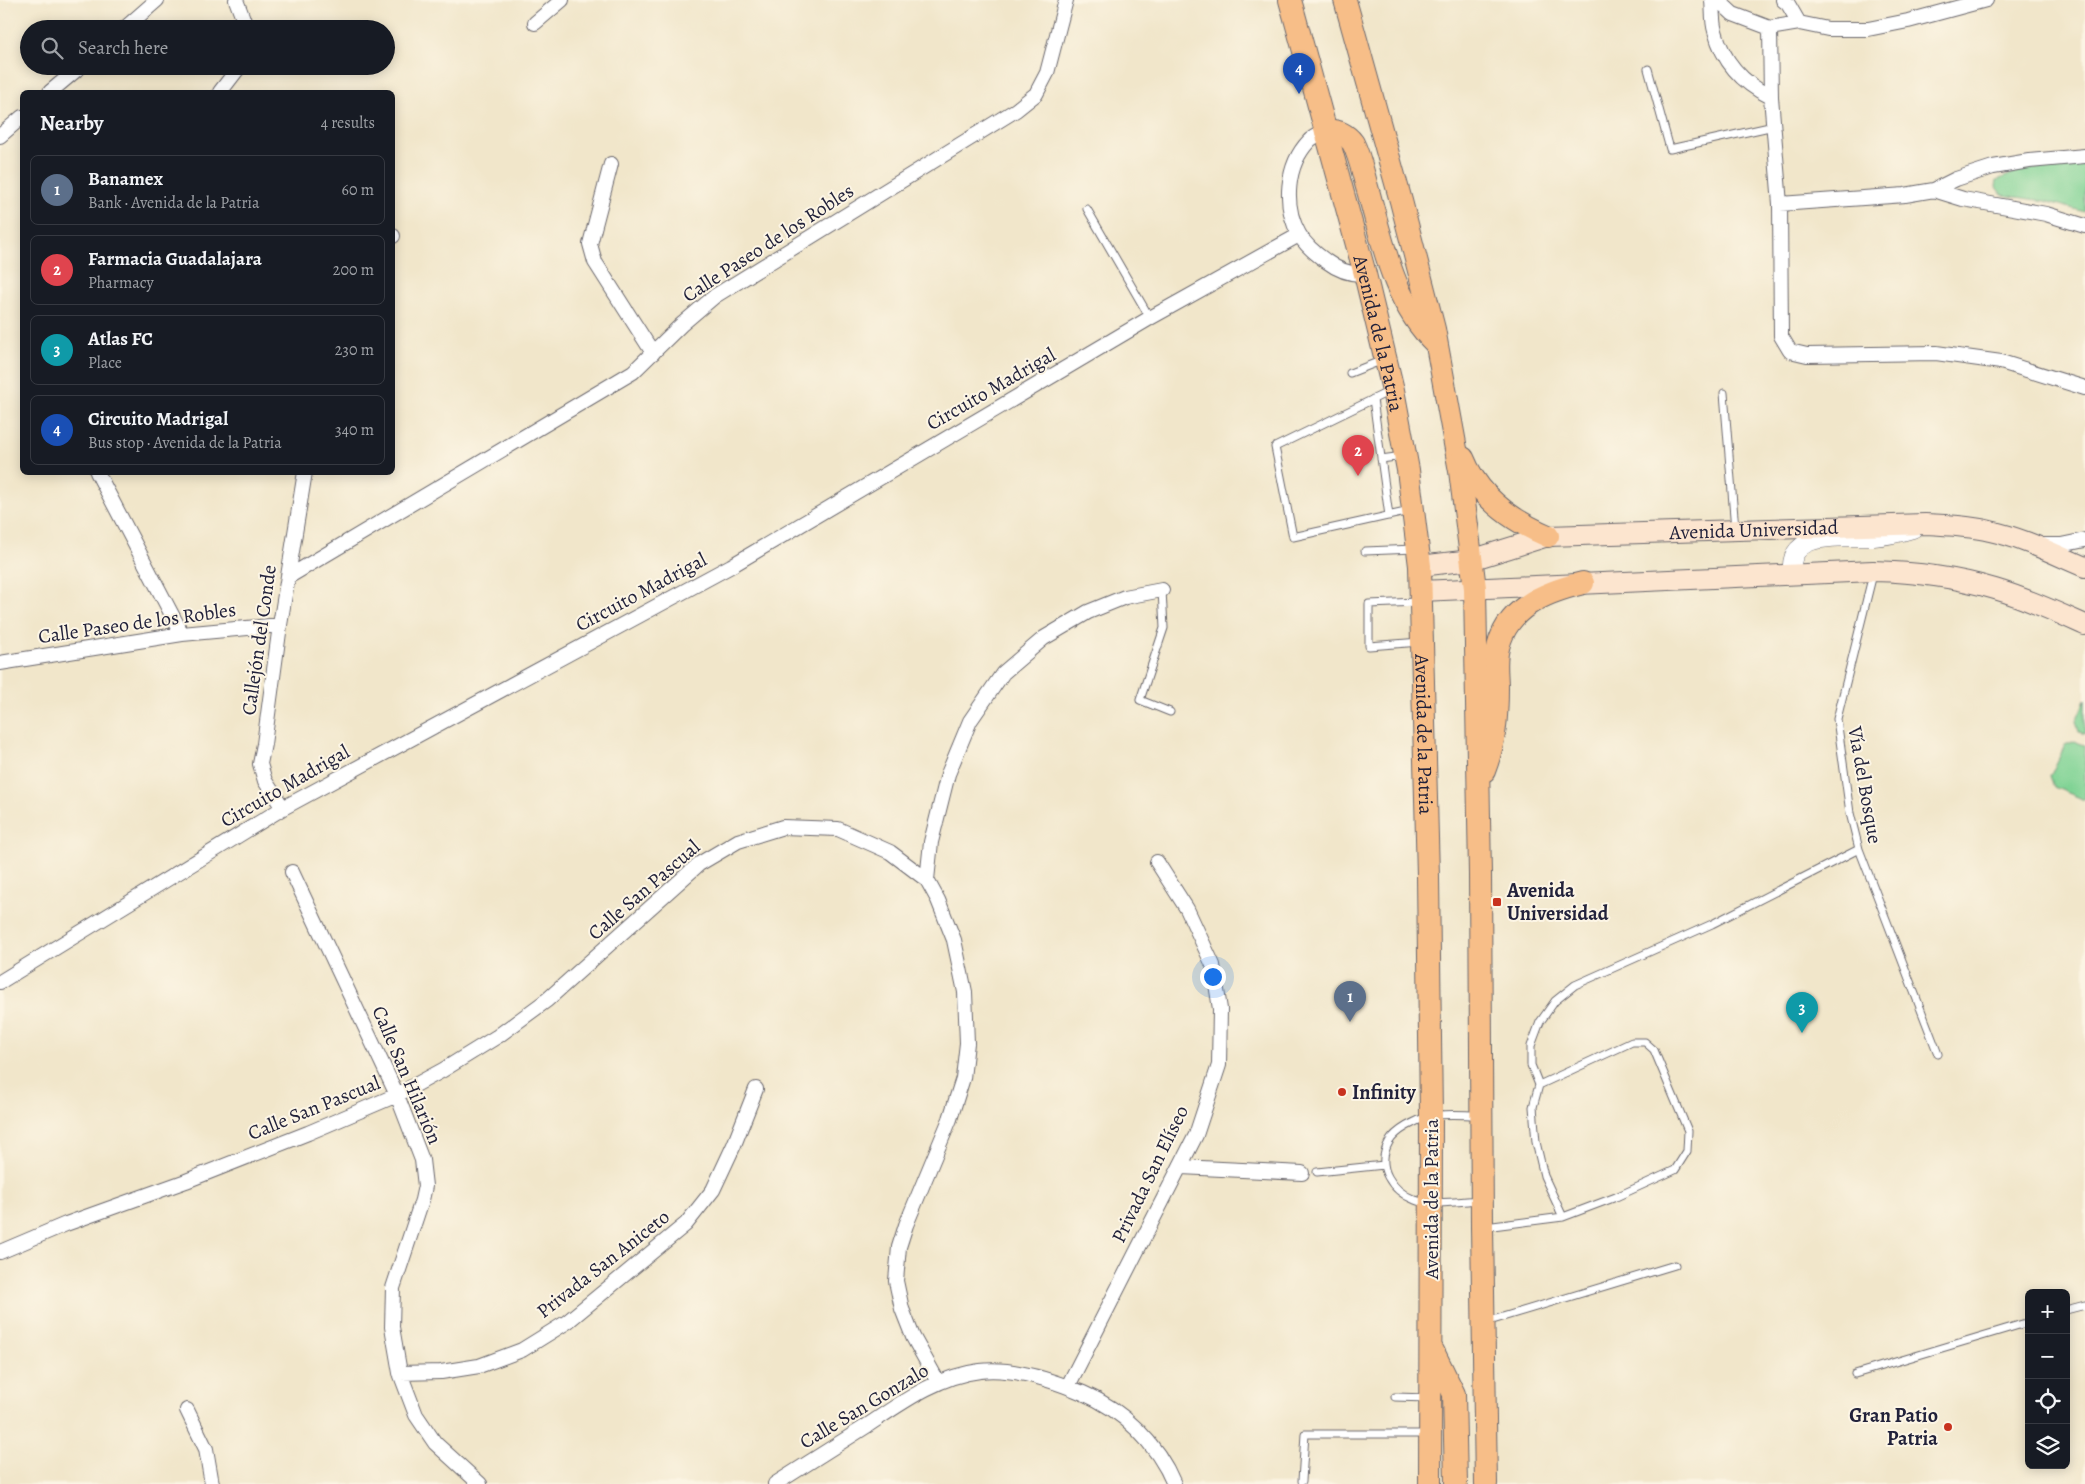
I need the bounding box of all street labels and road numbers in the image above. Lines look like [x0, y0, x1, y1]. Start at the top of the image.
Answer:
street label: Calle Paseo de los Robles [677, 177, 859, 309]
street label: Avenida de la Patria [1347, 251, 1410, 415]
street label: Circuito Madrigal [922, 341, 1061, 437]
street label: Avenida Universidad [1668, 513, 1839, 546]
street label: Circuito Madrigal [571, 546, 711, 638]
street label: Callejón del Conde [235, 563, 283, 717]
street label: Calle Paseo de los Robles [36, 596, 238, 650]
street label: Avenida de la Patria [1409, 653, 1440, 816]
street label: Vía del Bosque [1841, 723, 1889, 846]
street label: Circuito Madrigal [216, 738, 355, 834]
street label: Calle San Pascual [582, 834, 706, 946]
street label: Calle San Hilarión [366, 1002, 448, 1148]
street label: Calle San Pascual [244, 1069, 384, 1147]
street label: Privada San Elíseo [1105, 1101, 1195, 1247]
street label: Avenida de la Patria [1418, 1118, 1445, 1280]
street label: Privada San Aniceto [531, 1203, 675, 1325]
street label: Calle San Gonzalo [794, 1357, 934, 1455]

